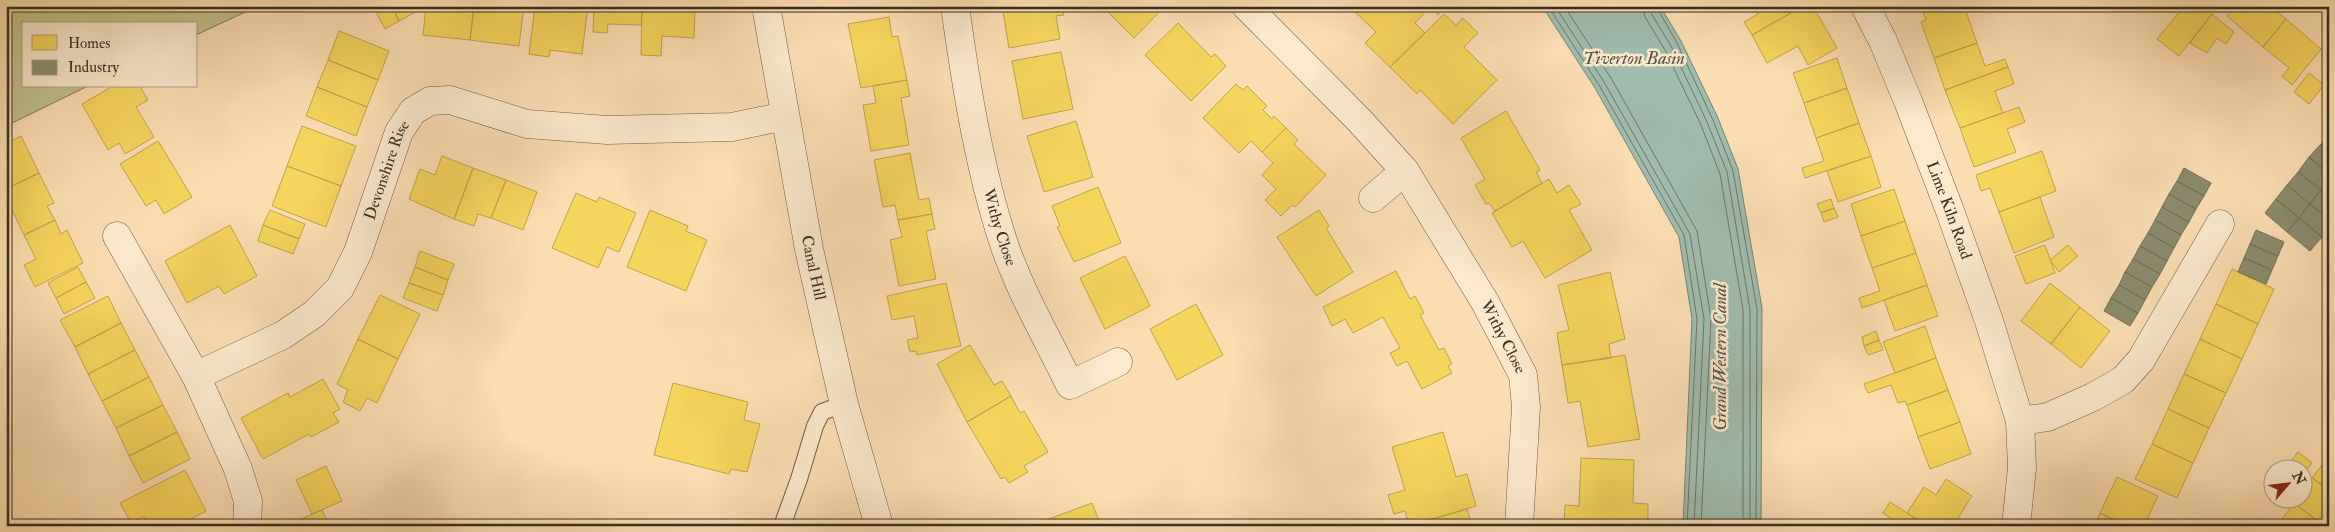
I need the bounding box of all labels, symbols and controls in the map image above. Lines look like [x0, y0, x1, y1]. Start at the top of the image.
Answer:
legend [22, 22, 198, 88]
text: Homes [68, 34, 110, 53]
water label: Tiverton Basin [1583, 47, 1685, 70]
text: Industry [68, 58, 119, 77]
street label: Devonshire Rise [360, 116, 414, 223]
street label: Lime Kiln Road [1922, 158, 1976, 262]
street label: Withy Close [978, 186, 1021, 269]
street label: Canal Hill [797, 234, 830, 302]
water label: Grand Western Canal [1709, 282, 1732, 431]
street label: Withy Close [1475, 296, 1531, 377]
north arrow [2262, 460, 2312, 510]
text: N [2288, 468, 2310, 488]

